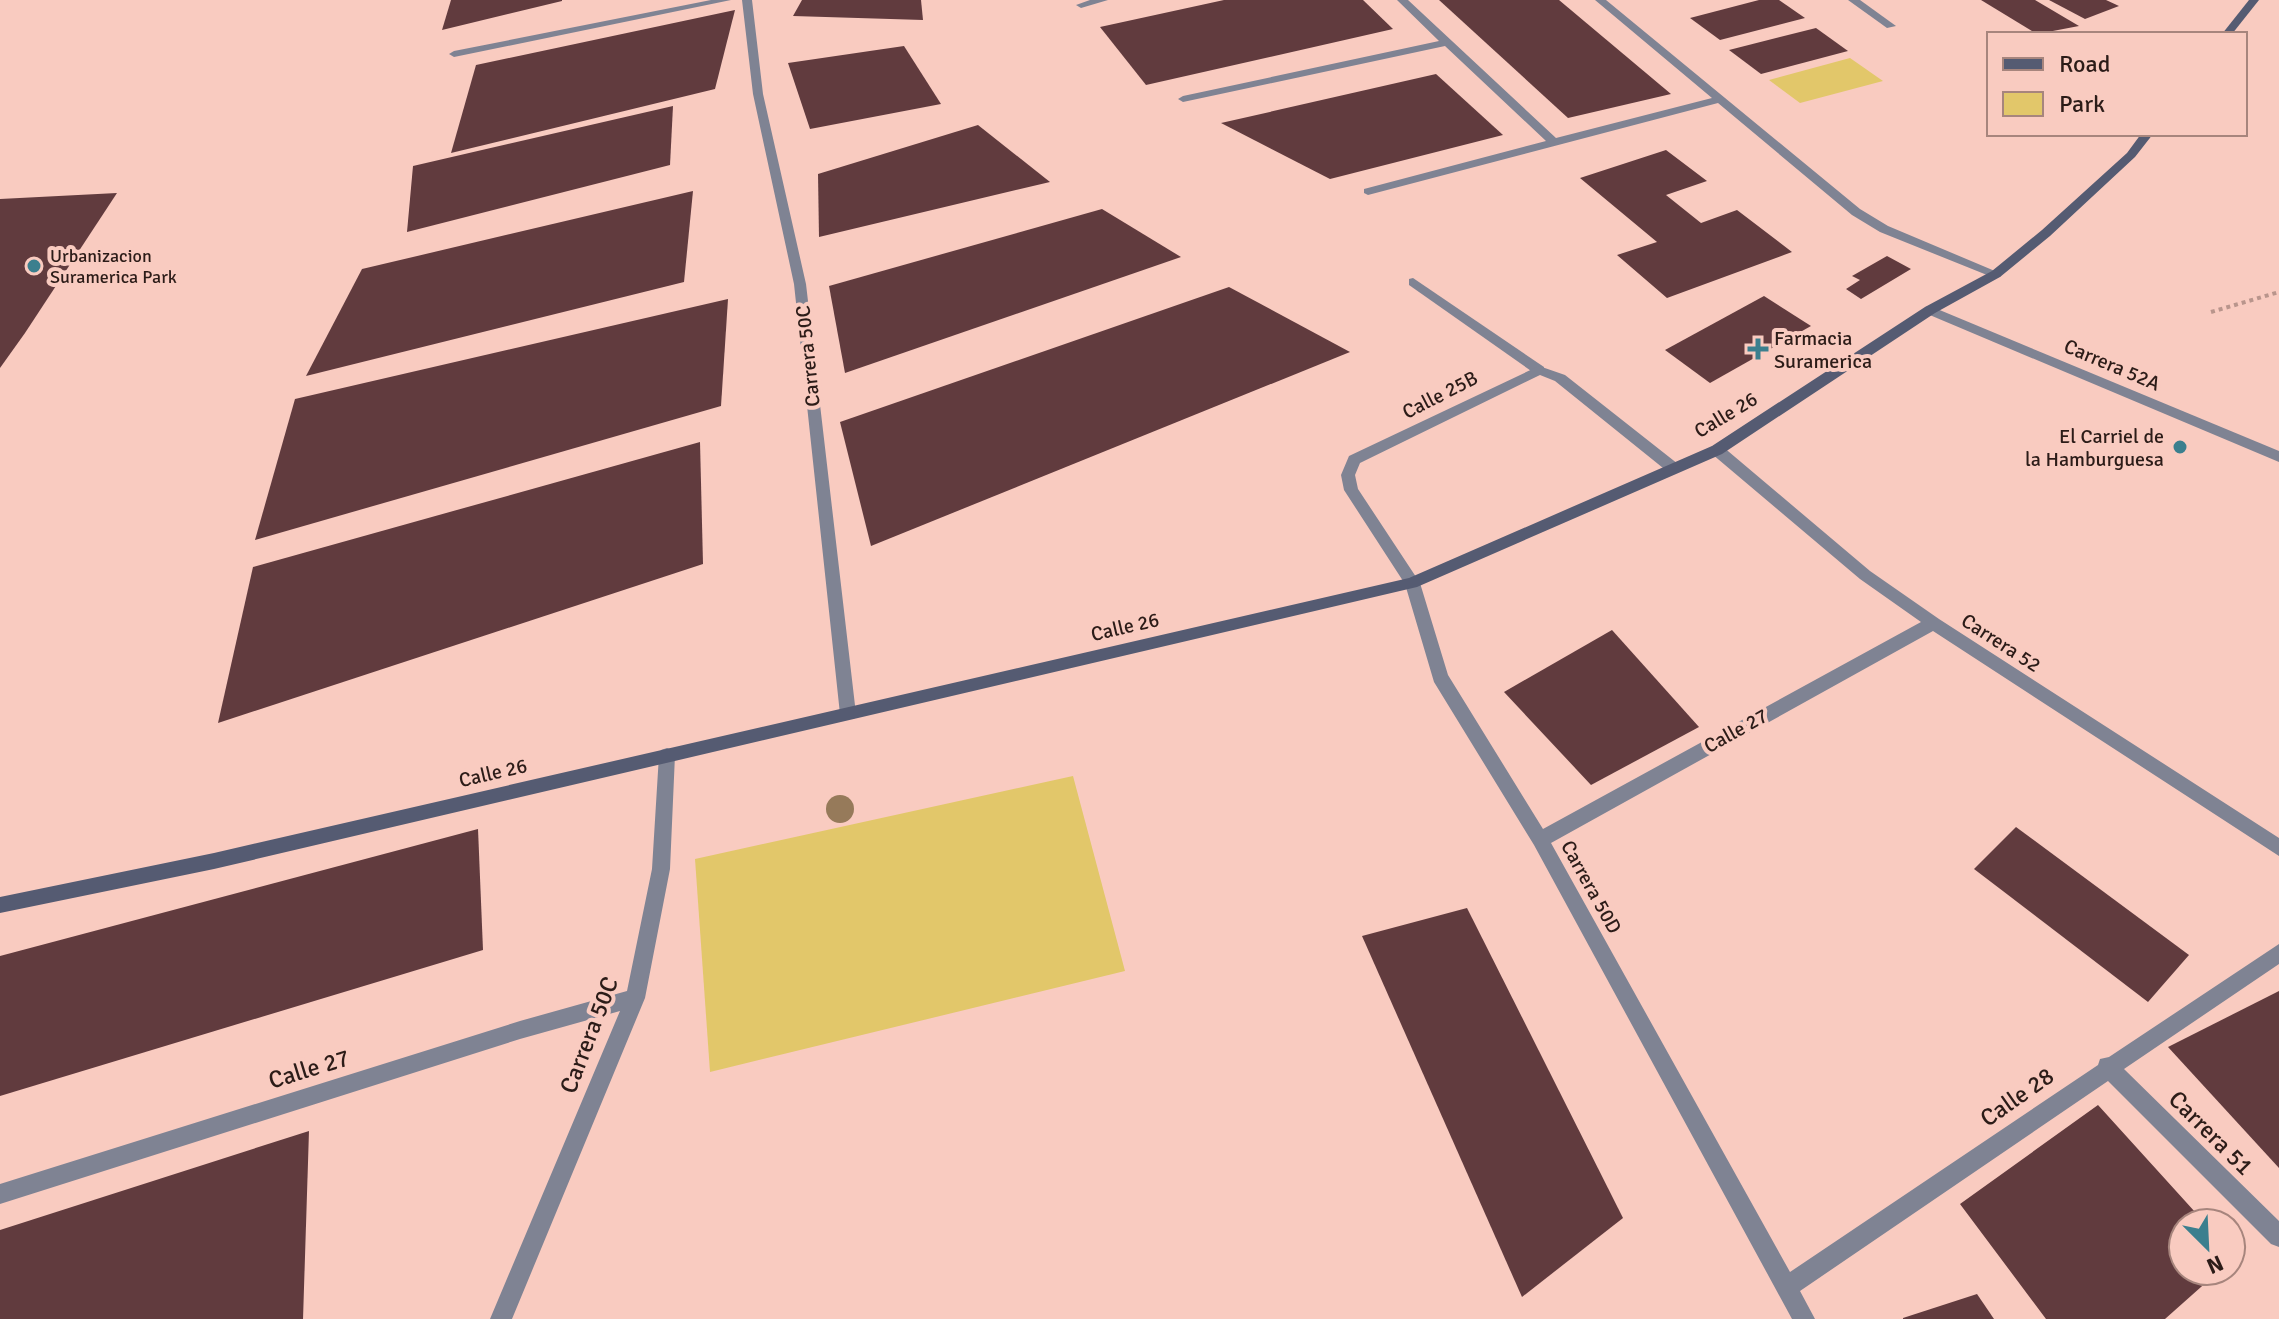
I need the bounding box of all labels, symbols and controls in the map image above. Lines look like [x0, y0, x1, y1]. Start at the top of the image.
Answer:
legend [1987, 32, 2247, 136]
text: Road [2059, 49, 2110, 79]
text: Park [2059, 89, 2105, 119]
place label: Urbanizacion Suramerica Park [50, 245, 177, 288]
marker: Urbanizacion Suramerica Park [25, 257, 43, 275]
street label: Carrera 50C [790, 304, 826, 408]
place label: Farmacia Suramerica [1774, 326, 1872, 374]
street label: Carrera 52A [2060, 334, 2164, 396]
marker: Farmacia Suramerica [1749, 340, 1767, 358]
street label: Calle 25B [1398, 365, 1482, 425]
street label: Calle 26 [1690, 386, 1762, 444]
place label: El Carriel de la Hamburguesa [2025, 424, 2164, 472]
marker: El Carriel de la Hamburguesa [2171, 438, 2189, 456]
street label: Calle 26 [1088, 607, 1162, 647]
street label: Carrera 52 [1957, 608, 2045, 678]
street label: Calle 27 [1700, 703, 1772, 759]
street label: Calle 26 [456, 753, 530, 793]
street label: Carrera 50D [1555, 836, 1627, 938]
street label: Carrera 50C [553, 973, 625, 1097]
street label: Calle 27 [265, 1042, 353, 1096]
street label: Calle 28 [1974, 1061, 2060, 1133]
street label: Carrera 51 [2162, 1084, 2260, 1182]
north arrow [2167, 1207, 2247, 1287]
text: N [2202, 1249, 2227, 1280]

